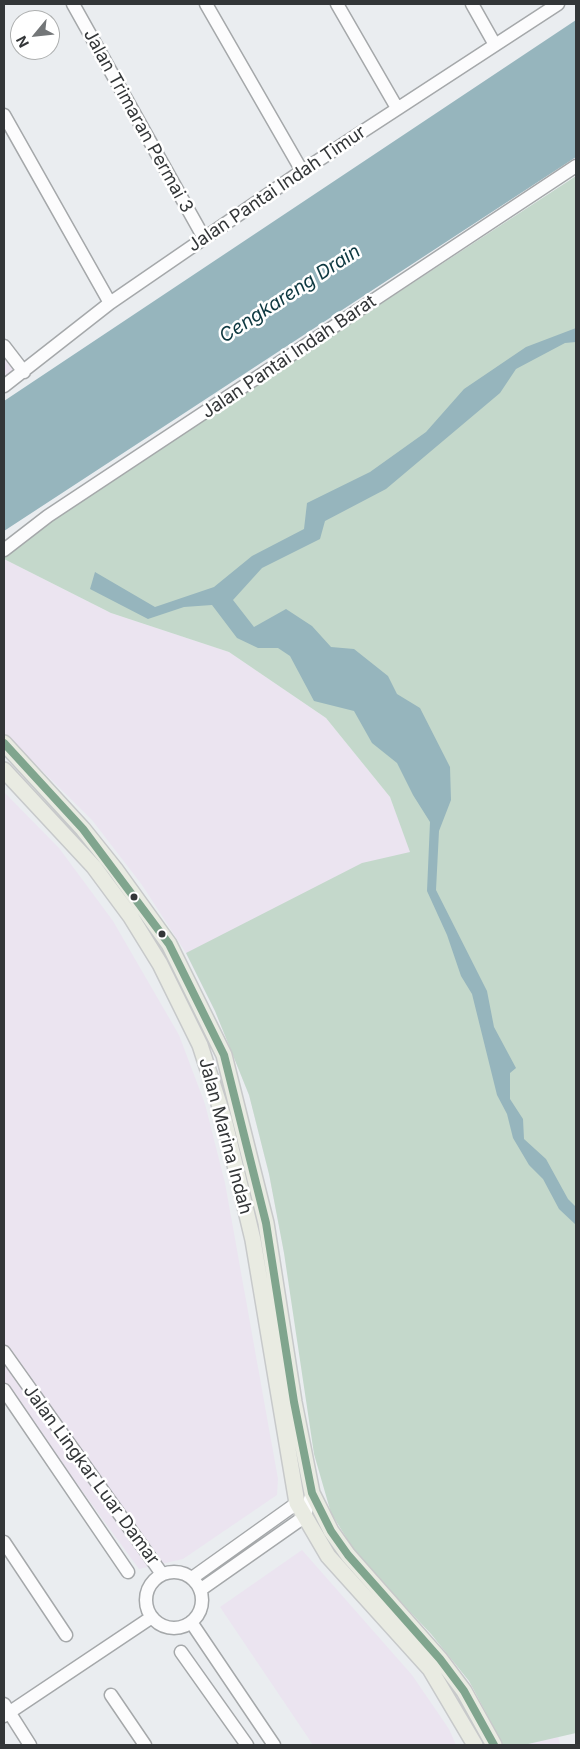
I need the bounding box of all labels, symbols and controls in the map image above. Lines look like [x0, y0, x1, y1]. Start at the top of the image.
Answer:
north arrow [10, 10, 60, 60]
street label: Jalan Trimaran Permai 3 [79, 26, 197, 216]
text: N [12, 33, 32, 51]
street label: Jalan Pantai Indah Timur [184, 121, 370, 257]
water label: Cengkareng Drain [215, 240, 365, 348]
street label: Jalan Pantai Indah Barat [198, 291, 380, 423]
unlabelled marker [129, 892, 139, 902]
unlabelled marker [157, 929, 167, 939]
street label: Jalan Marina Indah [194, 1055, 256, 1217]
street label: Jalan Lingkar Luar Damar [18, 1381, 164, 1569]

